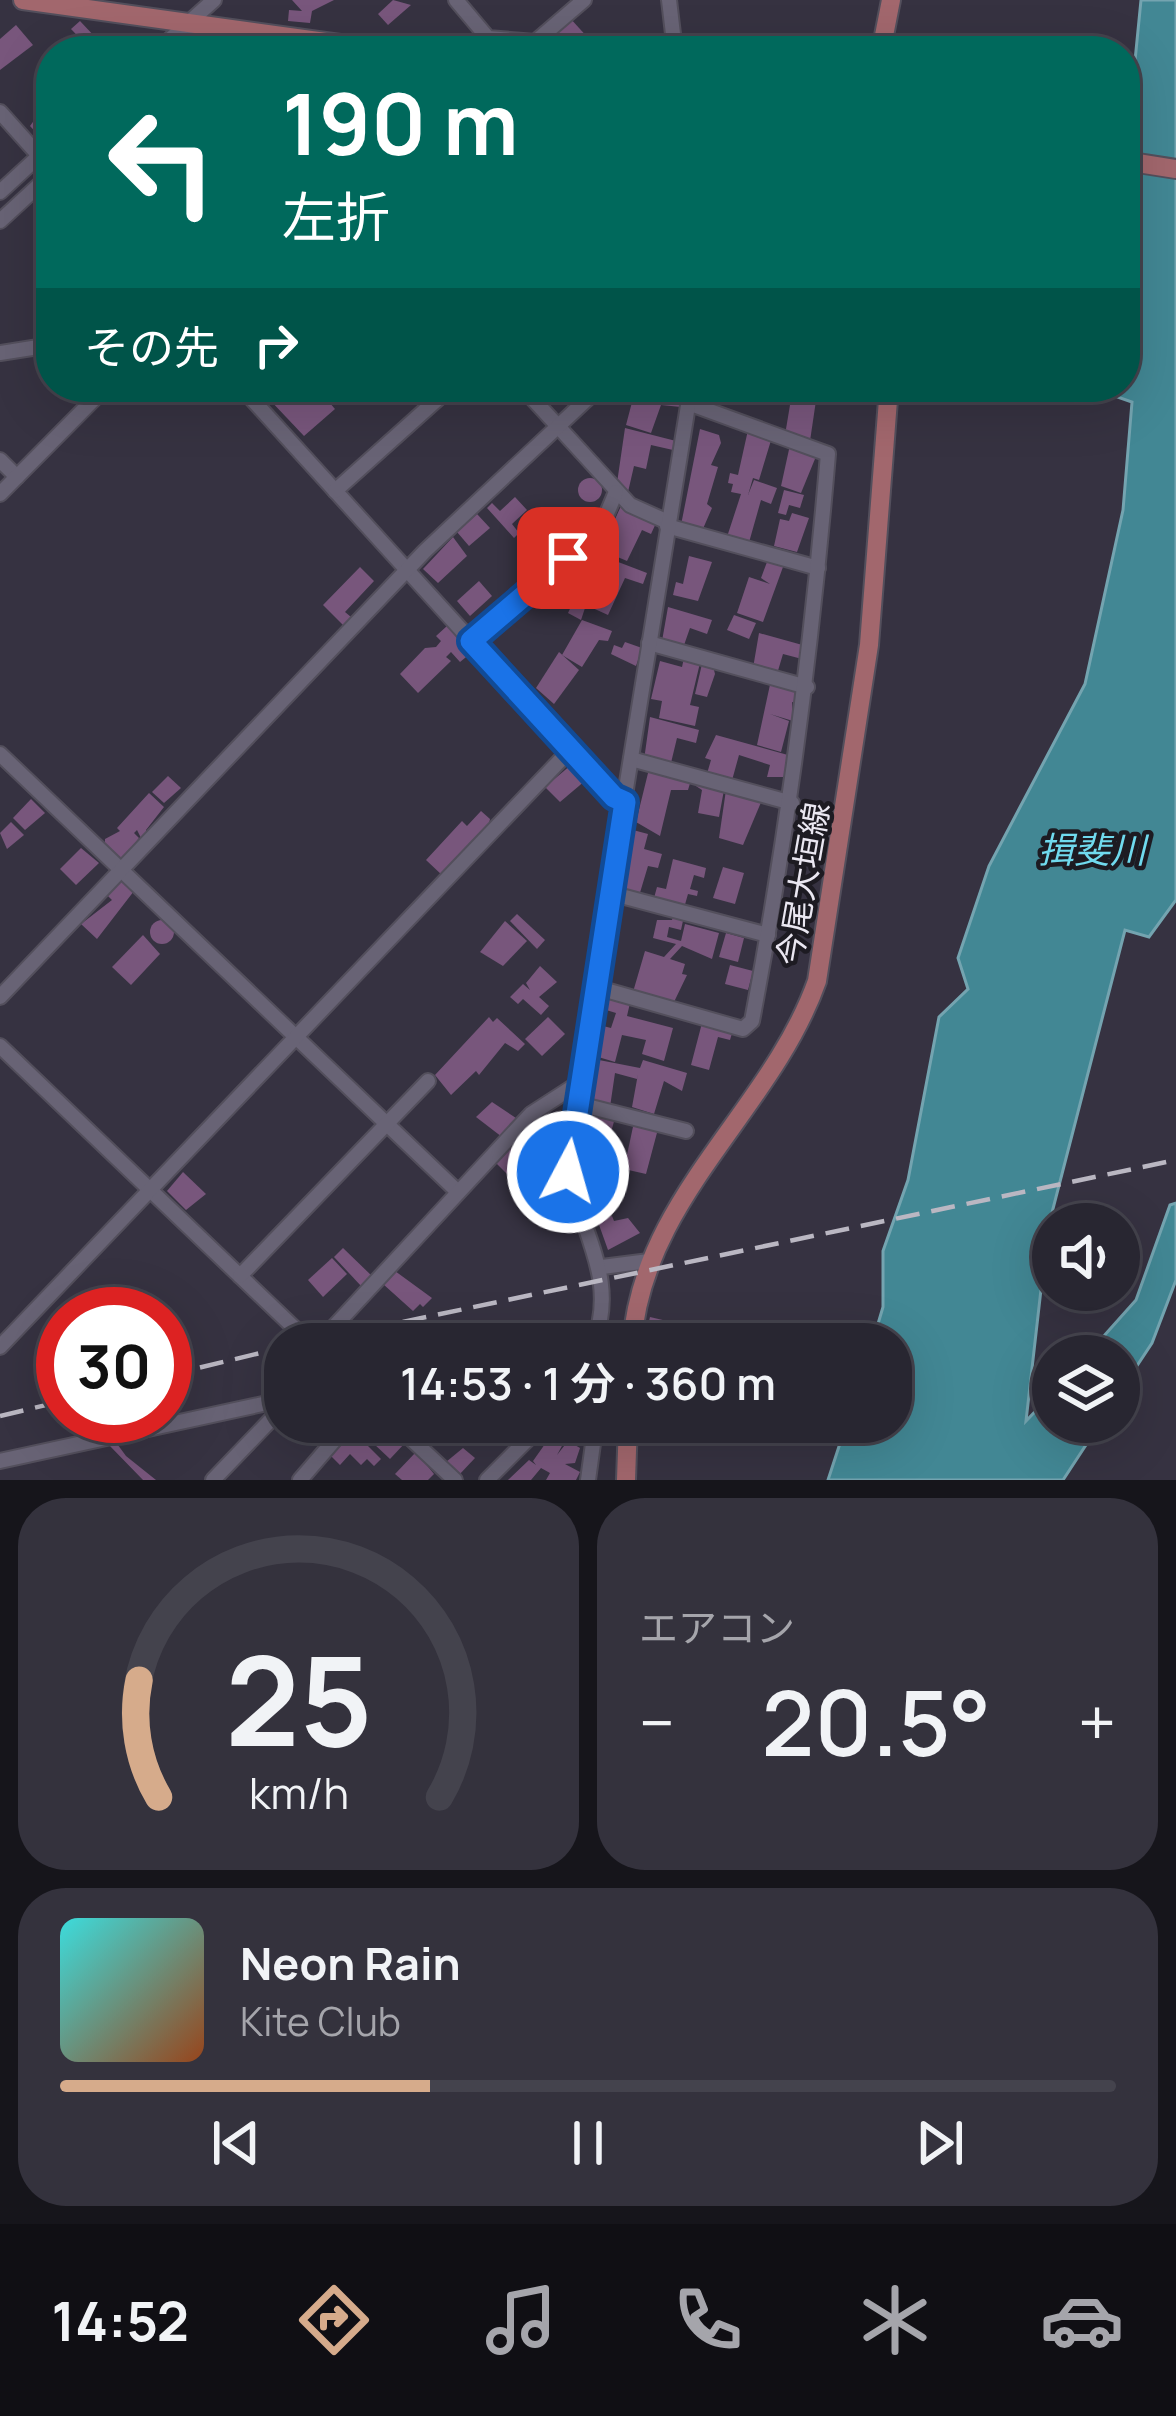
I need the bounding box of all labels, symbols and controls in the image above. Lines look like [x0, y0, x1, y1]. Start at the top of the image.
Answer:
text: 190 m [282, 65, 519, 180]
icon: left [84, 84, 240, 240]
text: 左折 [282, 179, 390, 253]
icon: right [243, 312, 309, 378]
text: その先 [84, 316, 219, 378]
pin [517, 507, 619, 609]
icon: arrive [535, 525, 601, 591]
street label: 今尾大垣線 [766, 799, 839, 969]
water label: 揖斐川 [1038, 825, 1150, 874]
position arrow [505, 1109, 631, 1235]
map controls [1032, 1203, 1140, 1443]
button: sound [1032, 1203, 1140, 1311]
speed limit sign: 30 [36, 1287, 192, 1443]
button: layers [1032, 1335, 1140, 1443]
text: 14:53 · 1 分 · 360 m [400, 1352, 776, 1414]
text: エアコン [639, 1600, 795, 1654]
text: 25 [225, 1613, 372, 1783]
text: 20.5° [762, 1660, 991, 1783]
text: − [639, 1677, 675, 1767]
text: + [1078, 1677, 1116, 1767]
text: km/h [249, 1763, 348, 1822]
text: Neon Rain [240, 1932, 461, 1994]
text: Kite Club [240, 1994, 401, 2048]
icon: previous [203, 2110, 269, 2176]
icon: pause [555, 2110, 621, 2176]
icon: next [907, 2110, 973, 2176]
icon: directions [292, 2278, 376, 2362]
icon: music [479, 2278, 563, 2362]
icon: phone [666, 2278, 750, 2362]
icon: climate [853, 2278, 937, 2362]
icon: car [1040, 2278, 1124, 2362]
text: 14:52 [52, 2283, 189, 2357]

